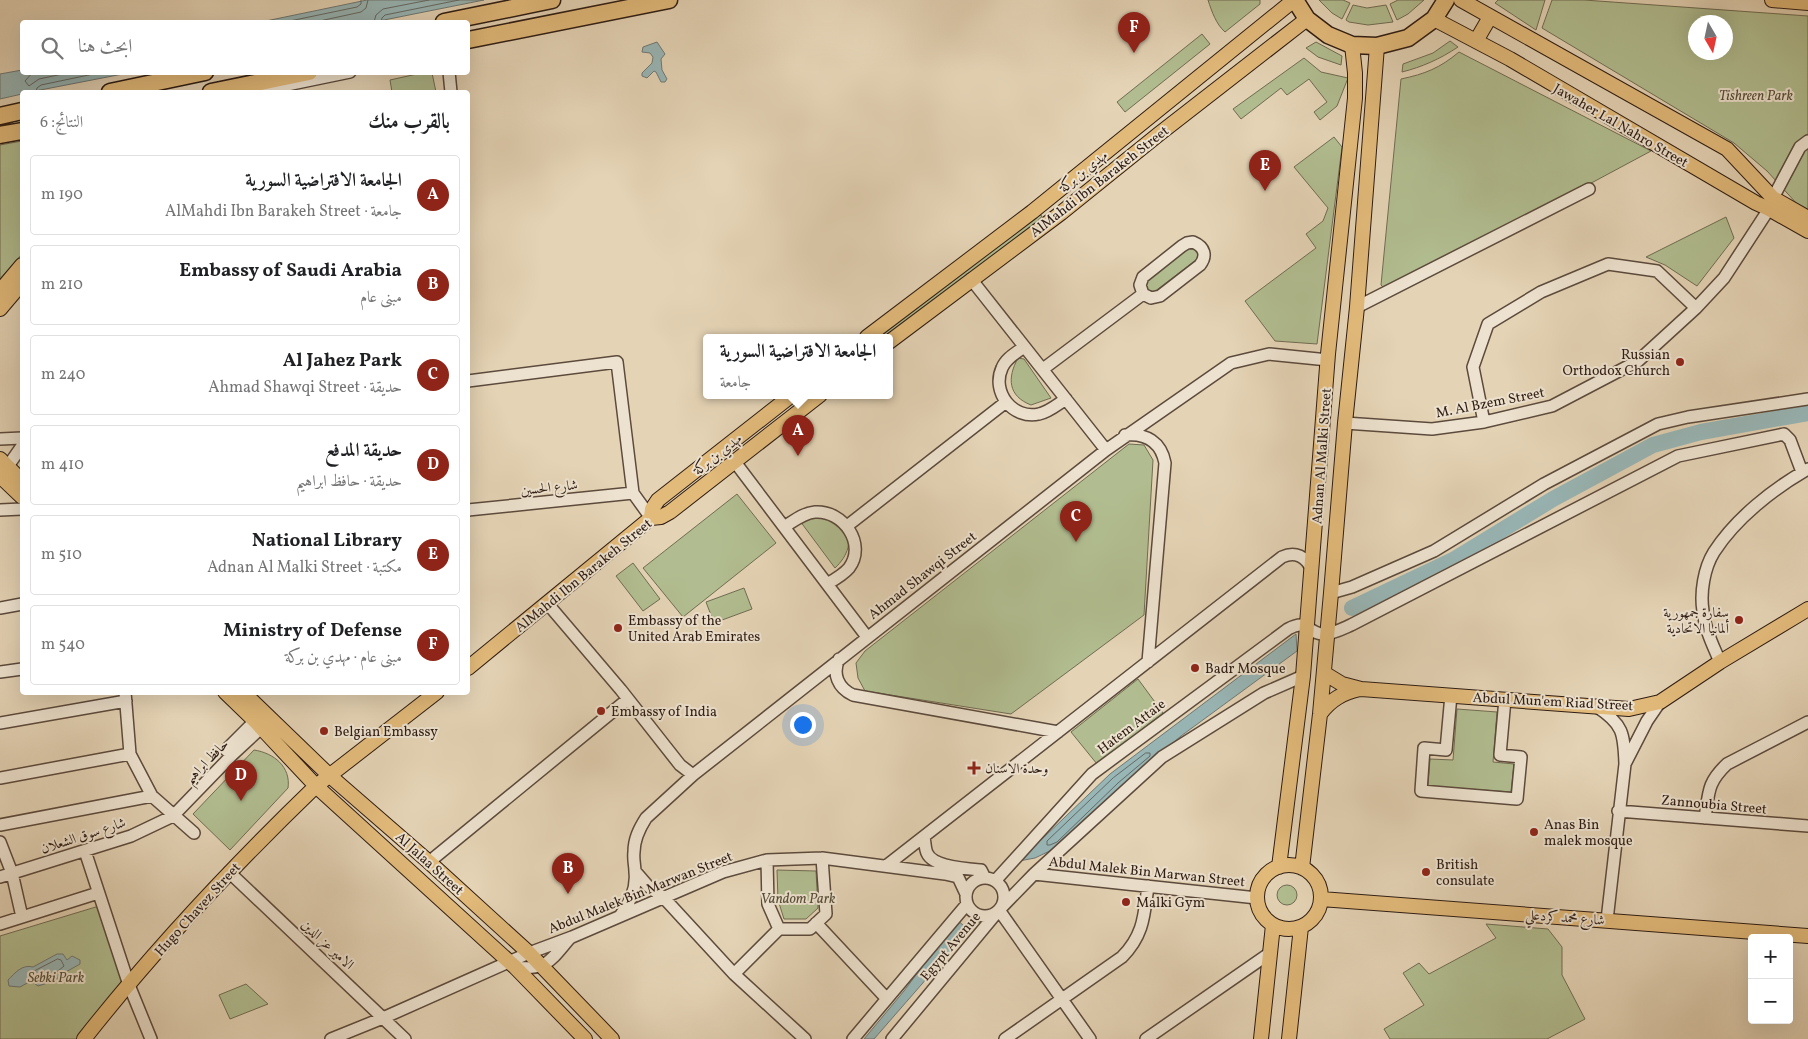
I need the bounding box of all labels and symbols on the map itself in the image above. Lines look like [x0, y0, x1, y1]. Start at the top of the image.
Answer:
pin: F [1118, 12, 1150, 53]
north arrow [1688, 15, 1733, 60]
street label: Jawaher Lal Nahro Street [1549, 80, 1691, 173]
park label: Tishreen Park [1719, 87, 1794, 106]
street label: AlMahdi Ibn Barakeh Street [1027, 122, 1173, 242]
street label: مهدي بن بركة [1055, 147, 1113, 199]
pin: E [1249, 150, 1281, 191]
place label: Russian Orthodox Church [1563, 346, 1670, 381]
marker: Russian Orthodox Church [1674, 356, 1686, 368]
street label: M. Al Bzem Street [1434, 384, 1546, 423]
street label: Adnan Al Malki Street [1308, 387, 1337, 525]
pin: A [782, 415, 814, 456]
street label: مهدي بن بركة [689, 430, 747, 482]
street label: شارع الحسين [520, 476, 579, 502]
pin: C [1060, 501, 1092, 542]
street label: AlMahdi Ibn Barakeh Street [511, 515, 657, 638]
street label: Ahmad Shawqi Street [865, 528, 981, 625]
place label: سفارة جمهورية ألمانيا الاتحادية [1663, 604, 1730, 639]
place label: Embassy of the United Arab Emirates [628, 612, 760, 647]
marker: سفارة جمهورية ألمانيا الاتحادية [1733, 614, 1745, 626]
marker: Embassy of the United Arab Emirates [612, 622, 624, 634]
place label: Badr Mosque [1205, 660, 1286, 679]
marker: Badr Mosque [1189, 662, 1201, 674]
street label: Abdul Mun'em Riad Street [1472, 689, 1634, 716]
street label: Hatem Attaie [1094, 695, 1170, 759]
place label: Embassy of India [611, 703, 717, 722]
marker: Embassy of India [595, 705, 607, 717]
your location [790, 712, 816, 738]
place label: Belgian Embassy [334, 723, 438, 742]
marker: Belgian Embassy [318, 725, 330, 737]
street label: حافظ ابراهيم [181, 735, 236, 791]
pin: D [225, 760, 257, 801]
place label: وحدة الاسنان [985, 760, 1048, 779]
marker: وحدة الاسنان [967, 761, 981, 775]
street label: Zannoubia Street [1660, 791, 1768, 820]
street label: شارع سوق الشعلان [38, 814, 129, 860]
place label: Anas Bin malek mosque [1544, 816, 1633, 851]
marker: Anas Bin malek mosque [1528, 826, 1540, 838]
street label: Al Jalaa Street [391, 828, 467, 900]
street label: Abdul Malek Bin Marwan Street [545, 847, 735, 937]
pin: B [552, 853, 584, 894]
street label: Abdul Malek Bin Marwan Street [1048, 853, 1246, 892]
place label: British consulate [1436, 856, 1495, 891]
street label: Hugo Chavez Street [151, 859, 245, 961]
marker: British consulate [1420, 866, 1432, 878]
park label: Vandom Park [761, 890, 836, 909]
place label: Malki Gym [1136, 894, 1205, 913]
marker: Malki Gym [1120, 896, 1132, 908]
street label: شارع محمد كردعلي [1524, 906, 1605, 933]
street label: Egypt Avenue [917, 908, 986, 986]
street label: الامير عز الدين [296, 916, 358, 974]
park label: Sebki Park [28, 969, 85, 988]

